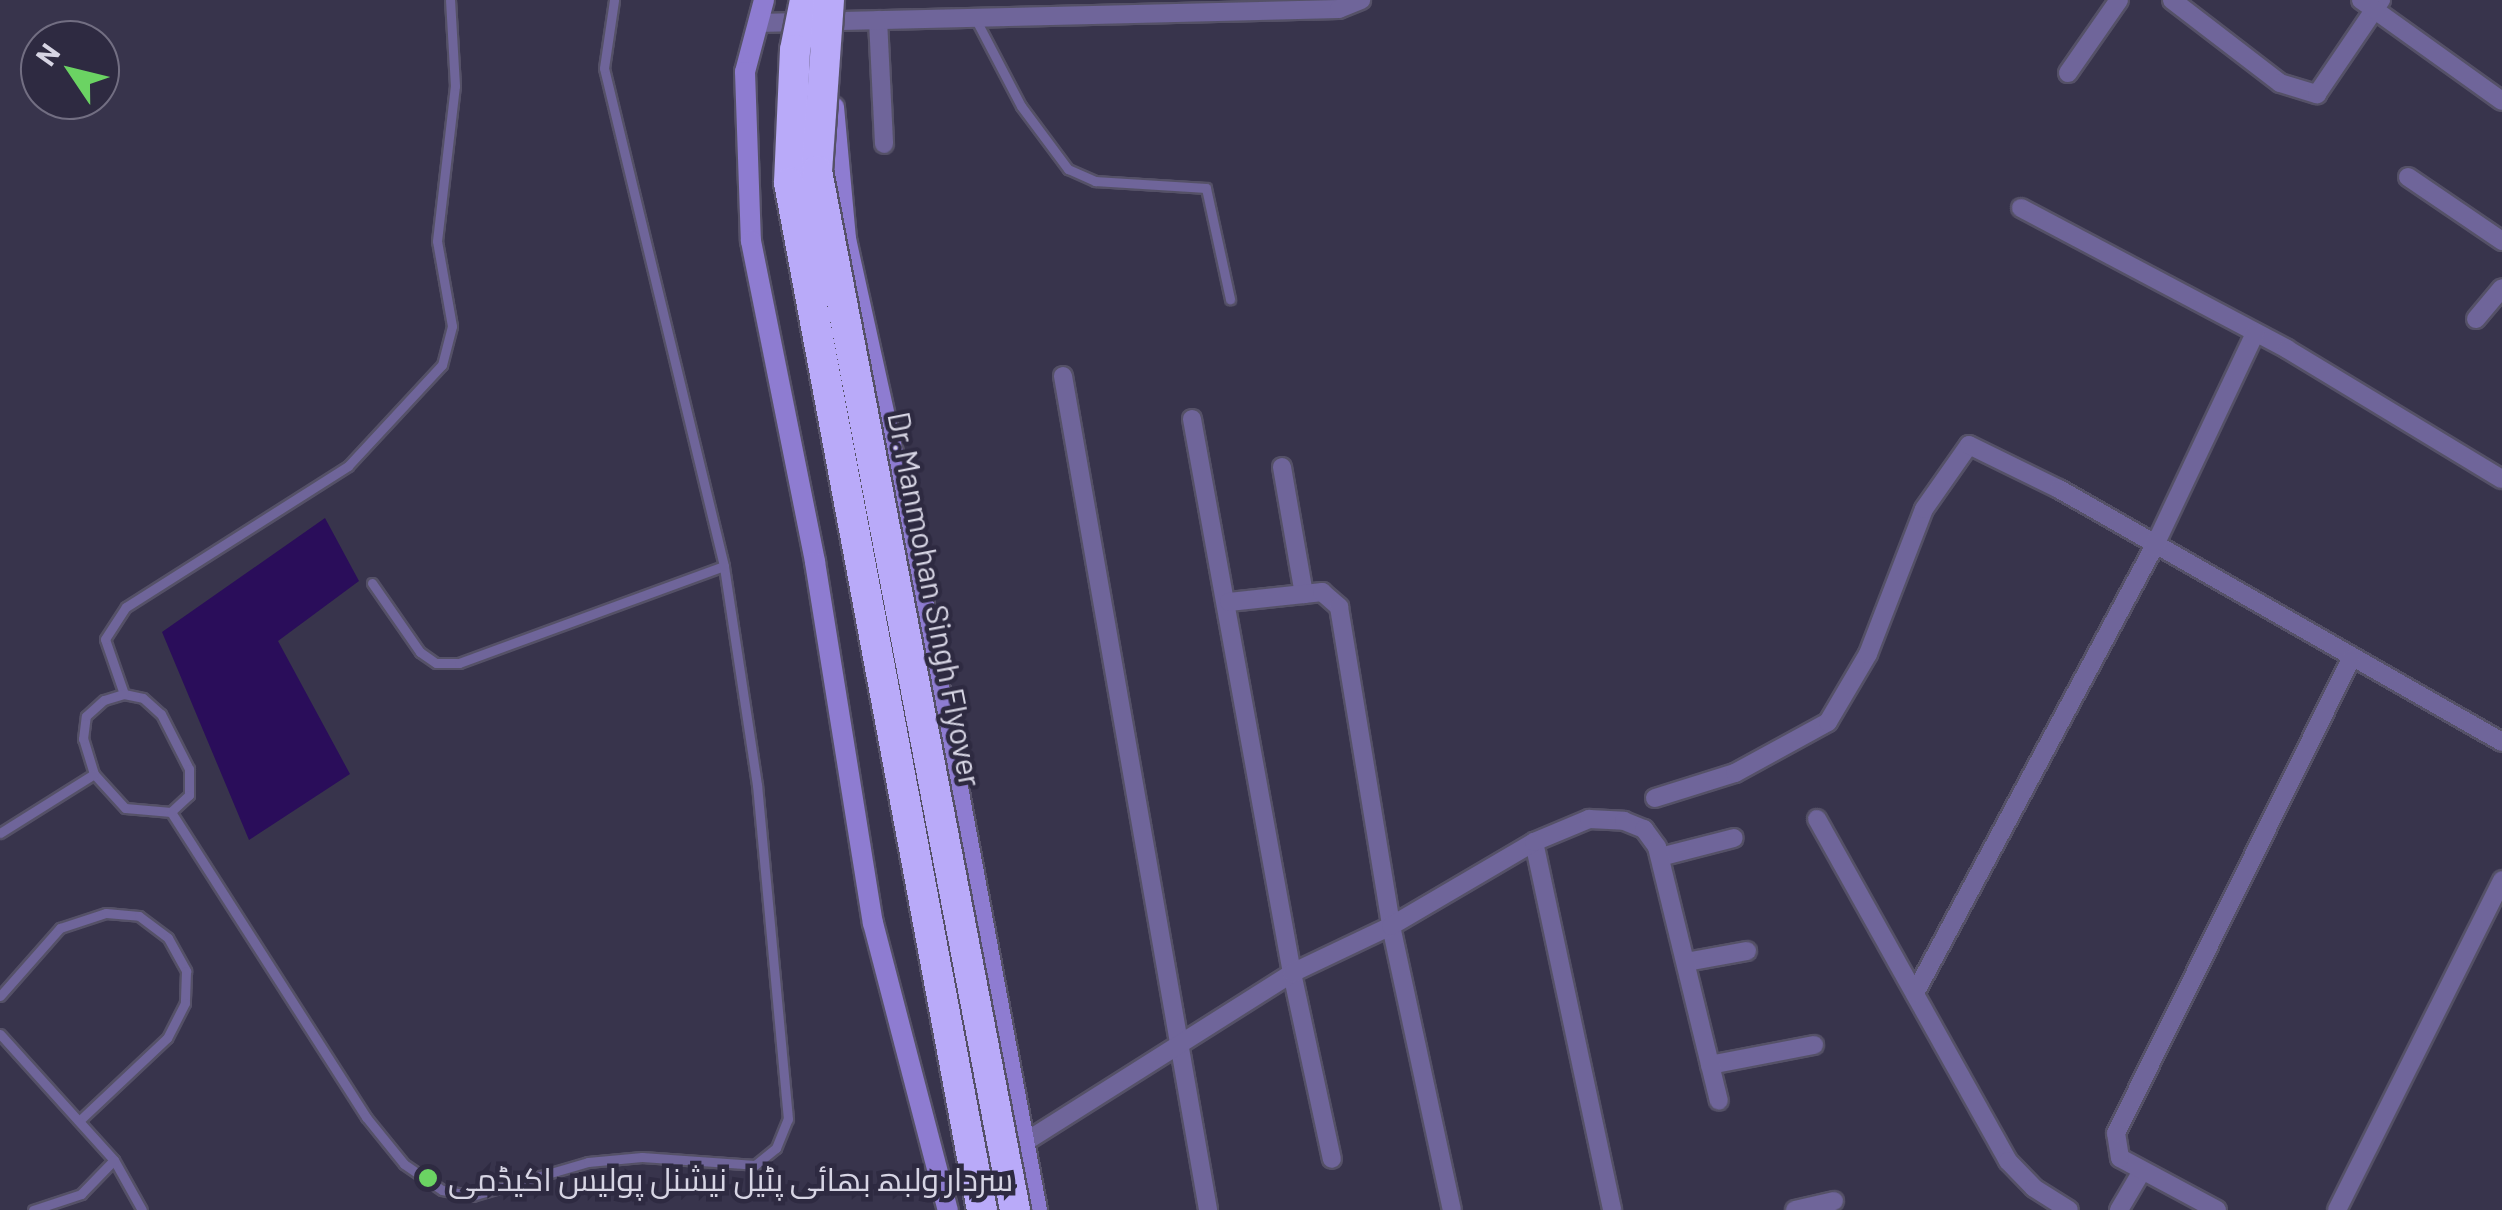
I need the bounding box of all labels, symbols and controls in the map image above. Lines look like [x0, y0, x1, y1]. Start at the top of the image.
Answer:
north arrow [20, 20, 120, 120]
text: N [28, 37, 66, 71]
street label: Dr.Manmohan Singh Flyover [881, 408, 991, 790]
place label: سردار ولبھ بھائی پٹیل نیشنل پولیس اکیڈمی [448, 1159, 1013, 1197]
marker: سردار ولبھ بھائی پٹیل نیشنل پولیس اکیڈمی [417, 1167, 439, 1189]

